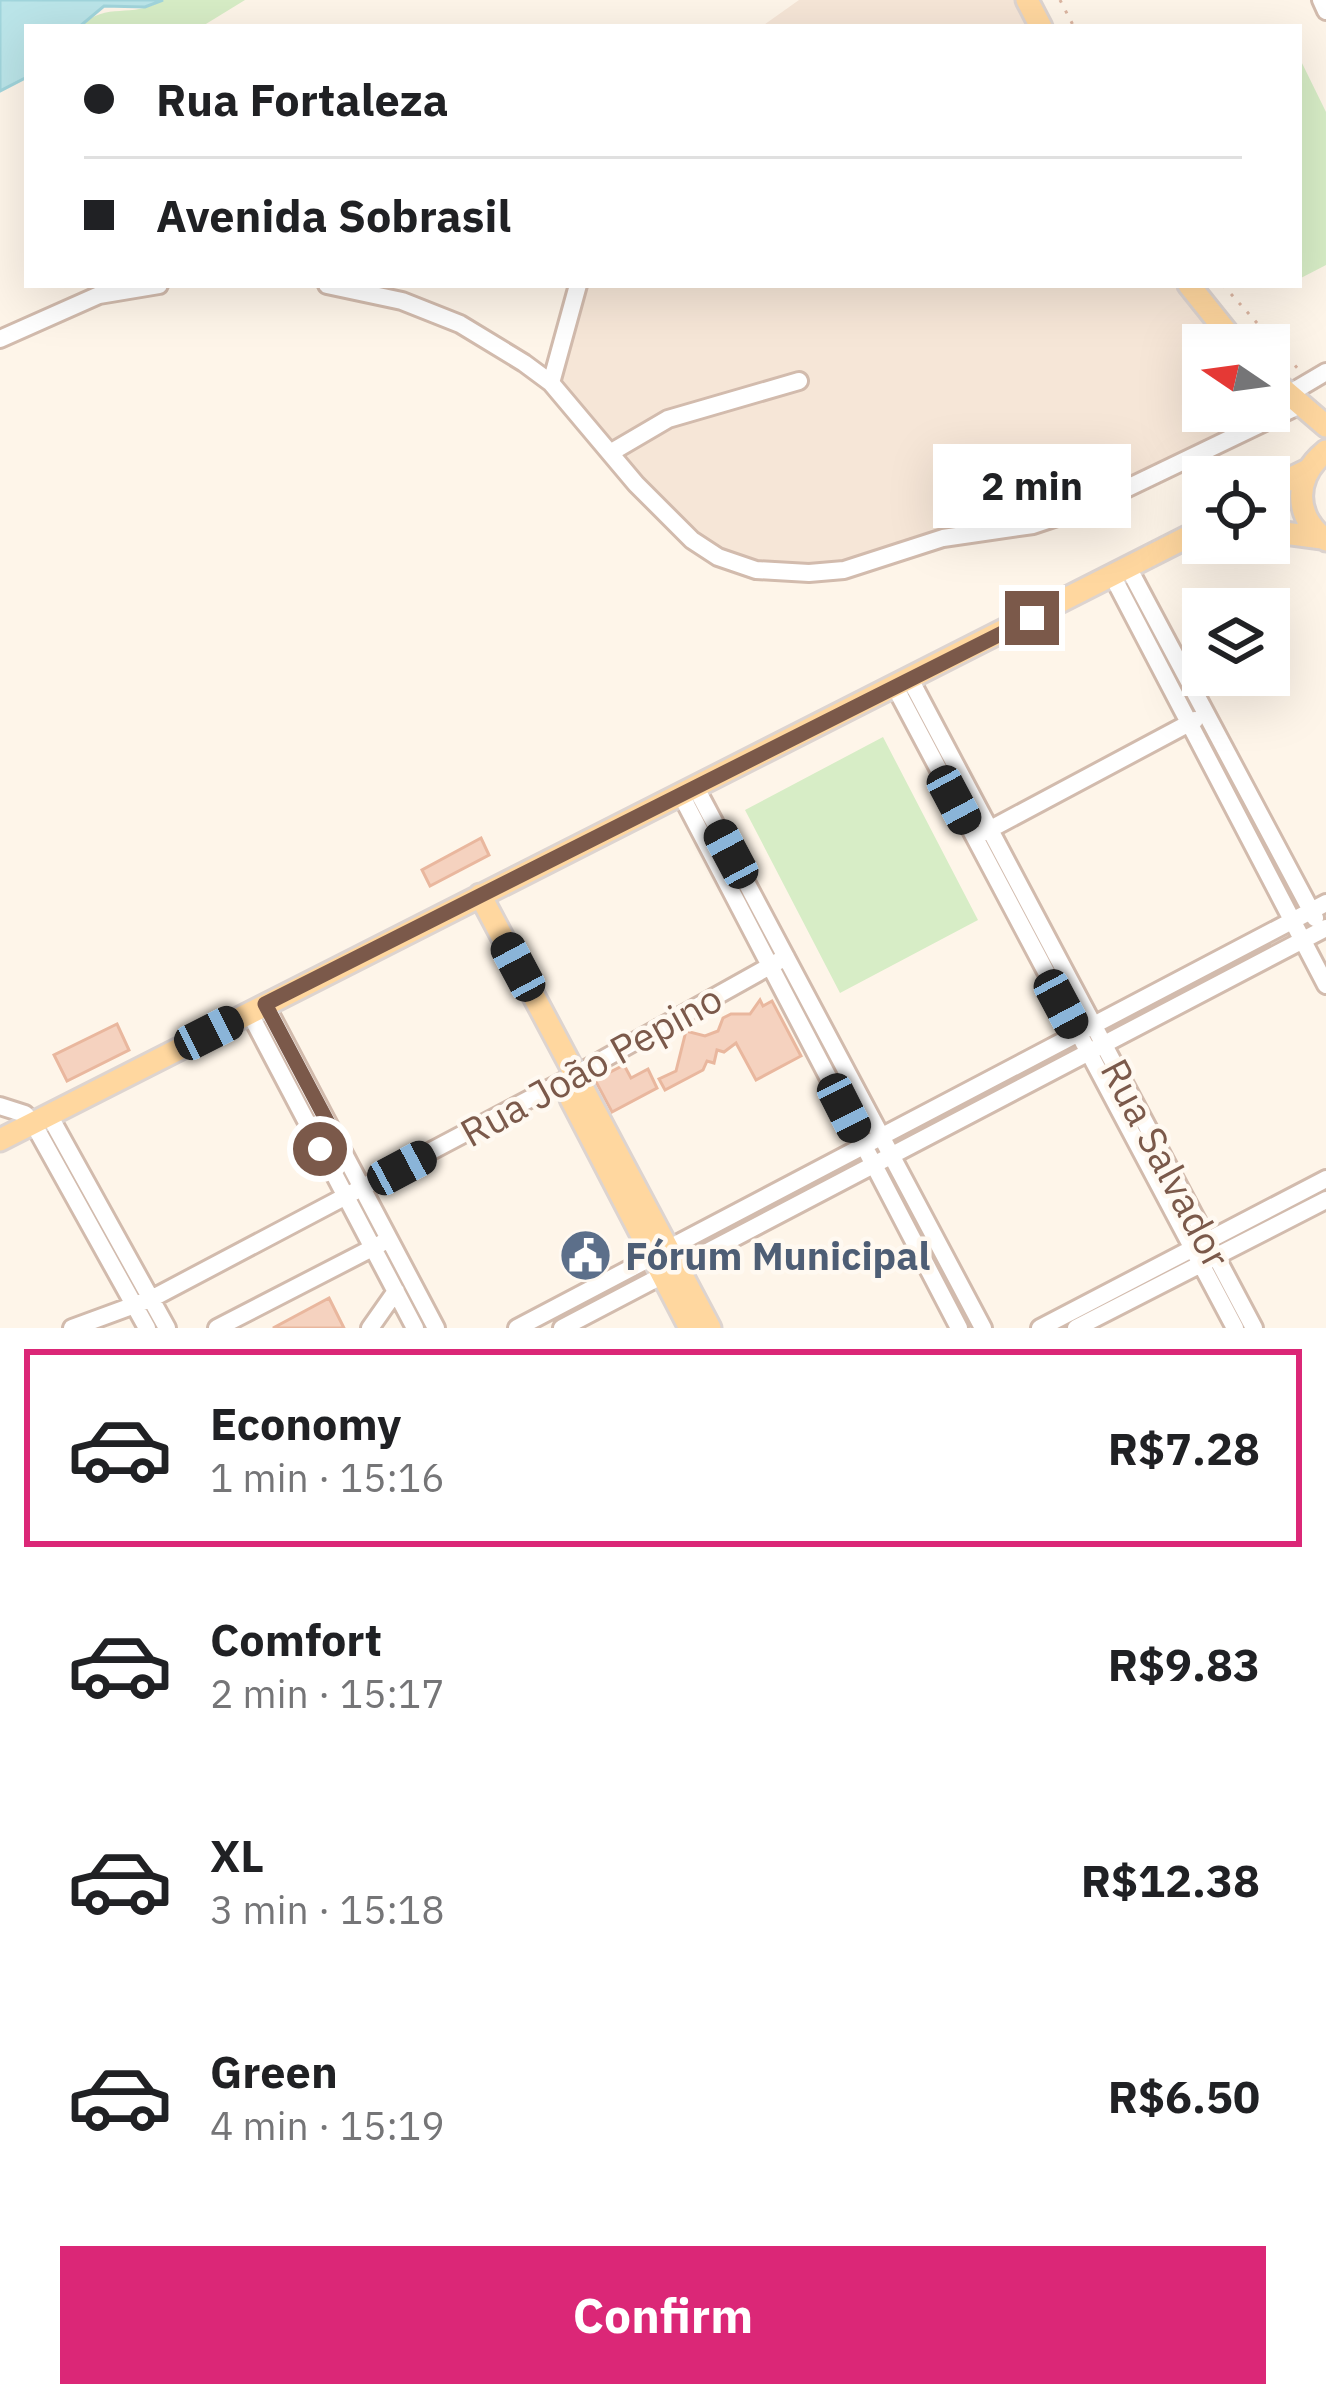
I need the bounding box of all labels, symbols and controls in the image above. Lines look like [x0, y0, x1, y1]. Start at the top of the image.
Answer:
text: Rua Fortaleza [156, 70, 448, 128]
text: Avenida Sobrasil [156, 186, 511, 244]
north arrow [1182, 324, 1290, 432]
map controls [1182, 324, 1290, 696]
callout: 2 min [933, 444, 1131, 528]
button: locate [1182, 456, 1290, 564]
text: 2 min [981, 460, 1083, 511]
button: layers [1182, 588, 1290, 696]
route end [1005, 591, 1059, 645]
car [921, 760, 987, 840]
car [698, 814, 764, 894]
car [485, 927, 551, 1007]
car [1028, 964, 1094, 1044]
street label: Rua João Pepino [451, 972, 731, 1158]
car [169, 1001, 249, 1065]
street label: Rua Salvador [1090, 1050, 1242, 1276]
car [812, 1068, 876, 1148]
route start [293, 1122, 347, 1176]
car [362, 1135, 442, 1201]
public building icon: Fórum Municipal [558, 1227, 614, 1283]
place label: Fórum Municipal [625, 1230, 930, 1281]
icon: car [66, 1394, 174, 1502]
text: Economy [210, 1394, 401, 1452]
text: R$7.28 [1108, 1419, 1260, 1477]
text: 1 min · 15:16 [210, 1452, 445, 1503]
icon: car [66, 1610, 174, 1718]
text: Comfort [210, 1610, 382, 1668]
text: R$9.83 [1108, 1635, 1260, 1693]
text: 2 min · 15:17 [210, 1668, 445, 1719]
icon: car [66, 1826, 174, 1934]
text: XL [210, 1826, 264, 1884]
text: R$12.38 [1081, 1851, 1260, 1909]
text: 3 min · 15:18 [210, 1884, 445, 1935]
icon: car [66, 2042, 174, 2150]
text: Green [210, 2042, 338, 2100]
text: R$6.50 [1108, 2067, 1260, 2125]
text: 4 min · 15:19 [210, 2100, 445, 2151]
button: Confirm [60, 2246, 1266, 2384]

